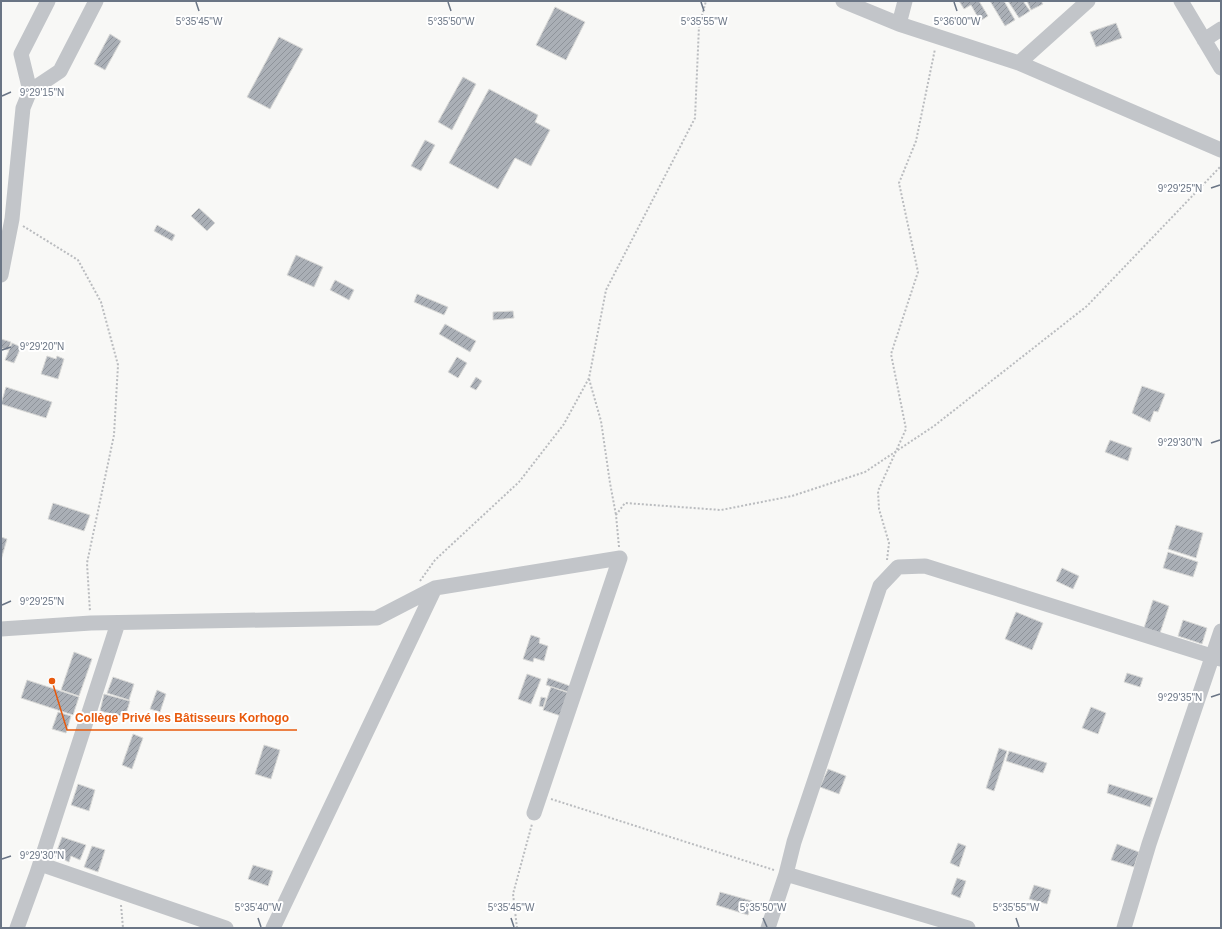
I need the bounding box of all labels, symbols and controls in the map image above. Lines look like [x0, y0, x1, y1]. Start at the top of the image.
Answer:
text: 5°35'45"W [176, 16, 223, 27]
text: 5°35'50"W [428, 16, 475, 27]
text: 5°35'55"W [681, 16, 728, 27]
text: 5°36'00"W [934, 16, 981, 27]
text: 9°29'15"N [20, 87, 64, 98]
text: 9°29'25"N [1158, 183, 1202, 194]
text: 9°29'20"N [20, 341, 64, 352]
text: 9°29'30"N [1158, 437, 1202, 448]
text: 9°29'25"N [20, 596, 64, 607]
text: 9°29'35"N [1158, 692, 1202, 703]
callout: Collège Privé les Bâtisseurs Korhogo [67, 706, 297, 730]
text: Collège Privé les Bâtisseurs Korhogo [75, 711, 289, 725]
text: 9°29'30"N [20, 850, 64, 861]
text: 5°35'40"W [235, 902, 282, 913]
text: 5°35'45"W [488, 902, 535, 913]
text: 5°35'50"W [740, 902, 787, 913]
text: 5°35'55"W [993, 902, 1040, 913]

